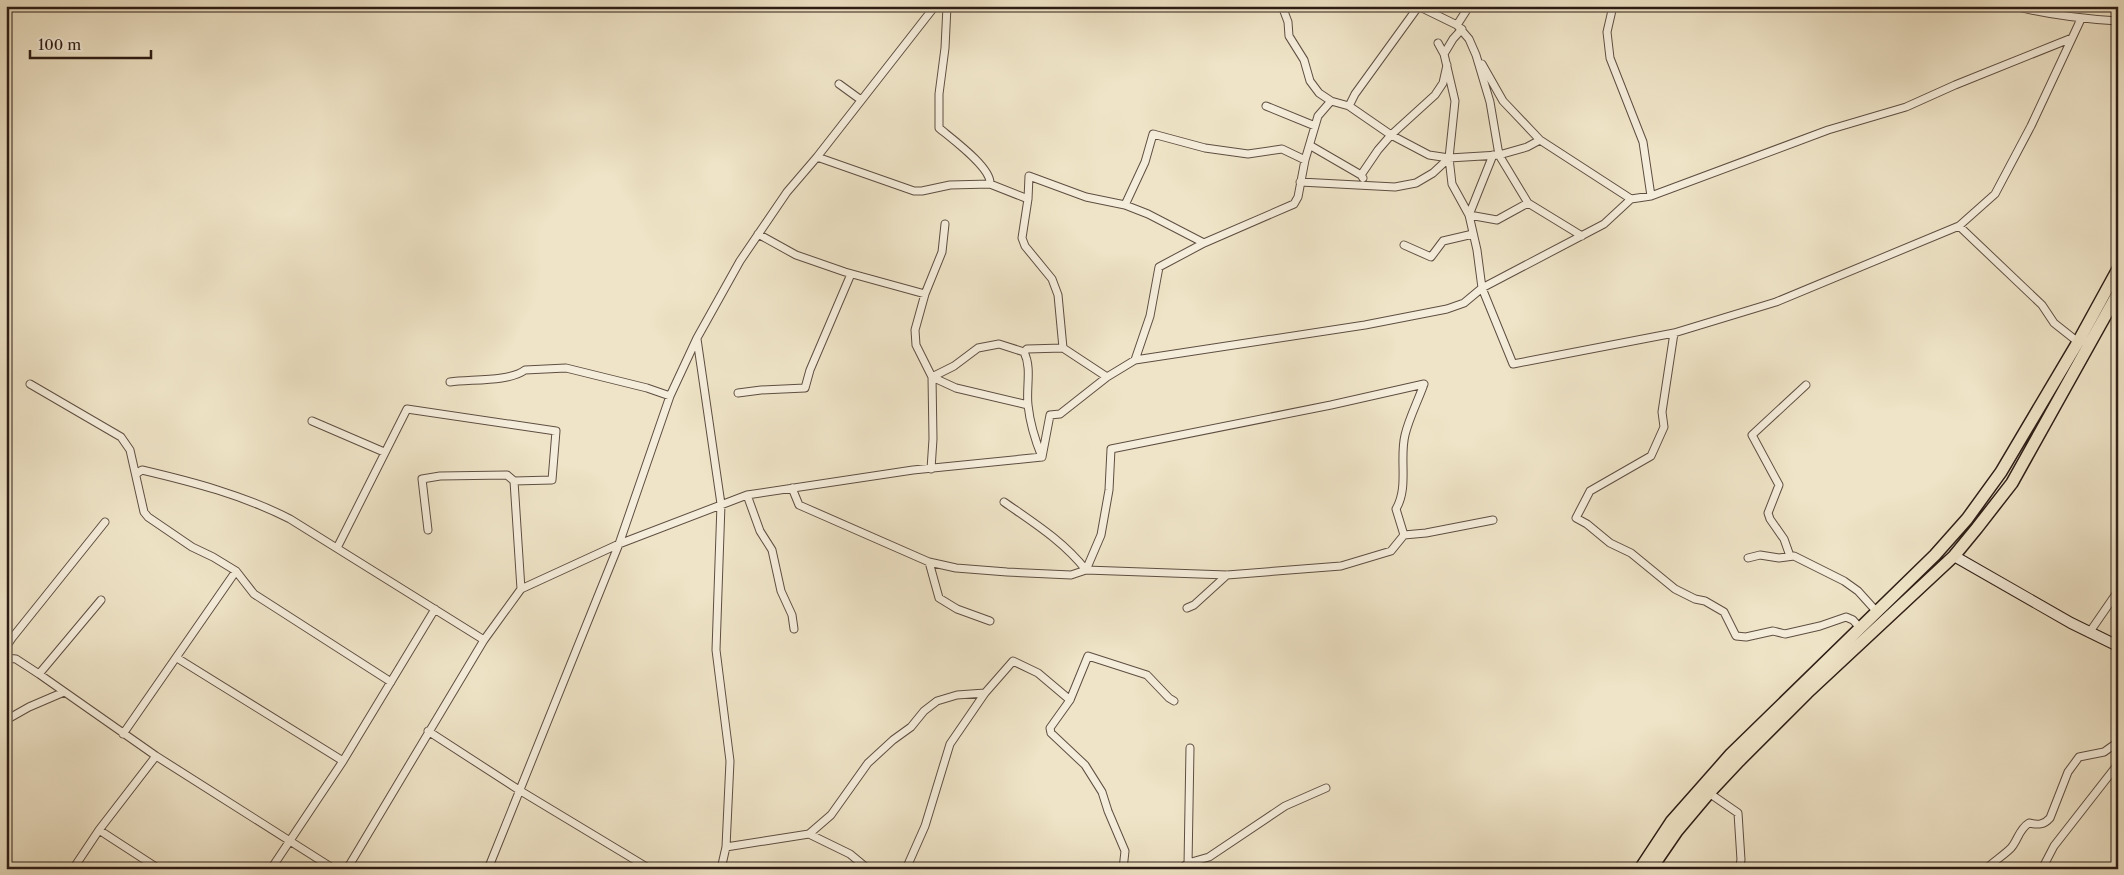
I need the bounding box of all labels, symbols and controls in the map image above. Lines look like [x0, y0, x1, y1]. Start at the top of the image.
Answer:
scale bar [30, 28, 151, 60]
text: 100 m [38, 35, 81, 54]

